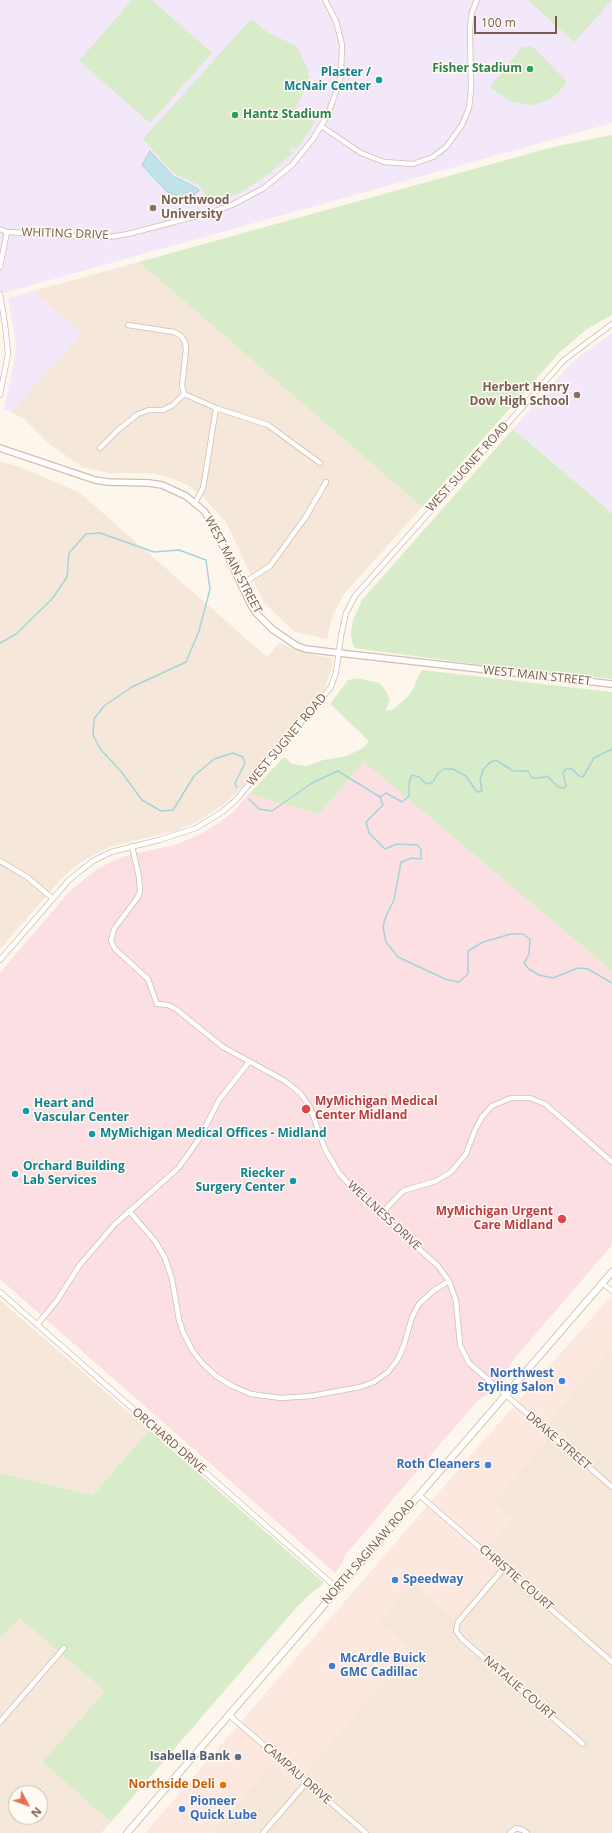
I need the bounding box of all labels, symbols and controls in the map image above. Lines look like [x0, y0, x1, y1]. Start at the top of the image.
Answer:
scale bar [476, 8, 559, 34]
text: 100 m [481, 14, 516, 31]
place label: Fisher Stadium [432, 62, 522, 76]
marker: Fisher Stadium [525, 64, 535, 74]
place label: Plaster / McNair Center [284, 66, 371, 94]
marker: Plaster / McNair Center [374, 75, 384, 85]
place label: Hantz Stadium [243, 108, 331, 122]
marker: Hantz Stadium [230, 110, 240, 120]
place label: Northwood University [161, 194, 229, 222]
marker: Northwood University [148, 203, 158, 213]
street label: WHITING DRIVE [21, 225, 109, 243]
place label: Herbert Henry Dow High School [469, 381, 569, 409]
marker: Herbert Henry Dow High School [572, 390, 582, 400]
street label: WEST SUGNET ROAD [424, 419, 512, 515]
street label: WEST MAIN STREET [201, 514, 265, 616]
street label: WEST MAIN STREET [482, 663, 592, 689]
street label: WEST SUGNET ROAD [244, 691, 330, 789]
place label: MyMichigan Medical Center Midland [315, 1095, 438, 1123]
place label: Heart and Vascular Center [34, 1097, 129, 1125]
marker: MyMichigan Medical Center Midland [300, 1103, 312, 1115]
marker: Heart and Vascular Center [21, 1106, 31, 1116]
place label: MyMichigan Medical Offices - Midland [100, 1127, 327, 1141]
marker: MyMichigan Medical Offices - Midland [87, 1129, 97, 1139]
place label: Orchard Building Lab Services [23, 1160, 125, 1188]
place label: Riecker Surgery Center [195, 1167, 285, 1195]
marker: Orchard Building Lab Services [10, 1169, 20, 1179]
marker: Riecker Surgery Center [288, 1176, 298, 1186]
street label: WELLNESS DRIVE [344, 1178, 424, 1254]
place label: MyMichigan Urgent Care Midland [436, 1205, 553, 1233]
marker: MyMichigan Urgent Care Midland [556, 1213, 568, 1225]
place label: Northwest Styling Salon [477, 1367, 554, 1395]
marker: Northwest Styling Salon [557, 1376, 567, 1386]
street label: ORCHARD DRIVE [129, 1405, 209, 1477]
street label: DRAKE STREET [523, 1409, 593, 1473]
place label: Roth Cleaners [396, 1458, 480, 1472]
marker: Roth Cleaners [483, 1460, 493, 1470]
street label: NORTH SAGINAW ROAD [319, 1497, 419, 1607]
street label: CHRISTIE COURT [476, 1542, 556, 1614]
place label: Speedway [403, 1573, 463, 1587]
marker: Speedway [390, 1575, 400, 1585]
place label: McArdle Buick GMC Cadillac [340, 1652, 426, 1680]
street label: NATALIE COURT [480, 1653, 558, 1723]
marker: McArdle Buick GMC Cadillac [327, 1661, 337, 1671]
street label: CAMPAU DRIVE [260, 1740, 334, 1808]
place label: Isabella Bank [150, 1750, 230, 1764]
marker: Isabella Bank [233, 1752, 243, 1762]
place label: Northside Deli [129, 1778, 215, 1792]
marker: Northside Deli [218, 1780, 228, 1790]
north arrow [8, 1785, 48, 1825]
place label: Pioneer Quick Lube [190, 1795, 257, 1823]
text: N [28, 1804, 45, 1821]
marker: Pioneer Quick Lube [177, 1804, 187, 1814]

